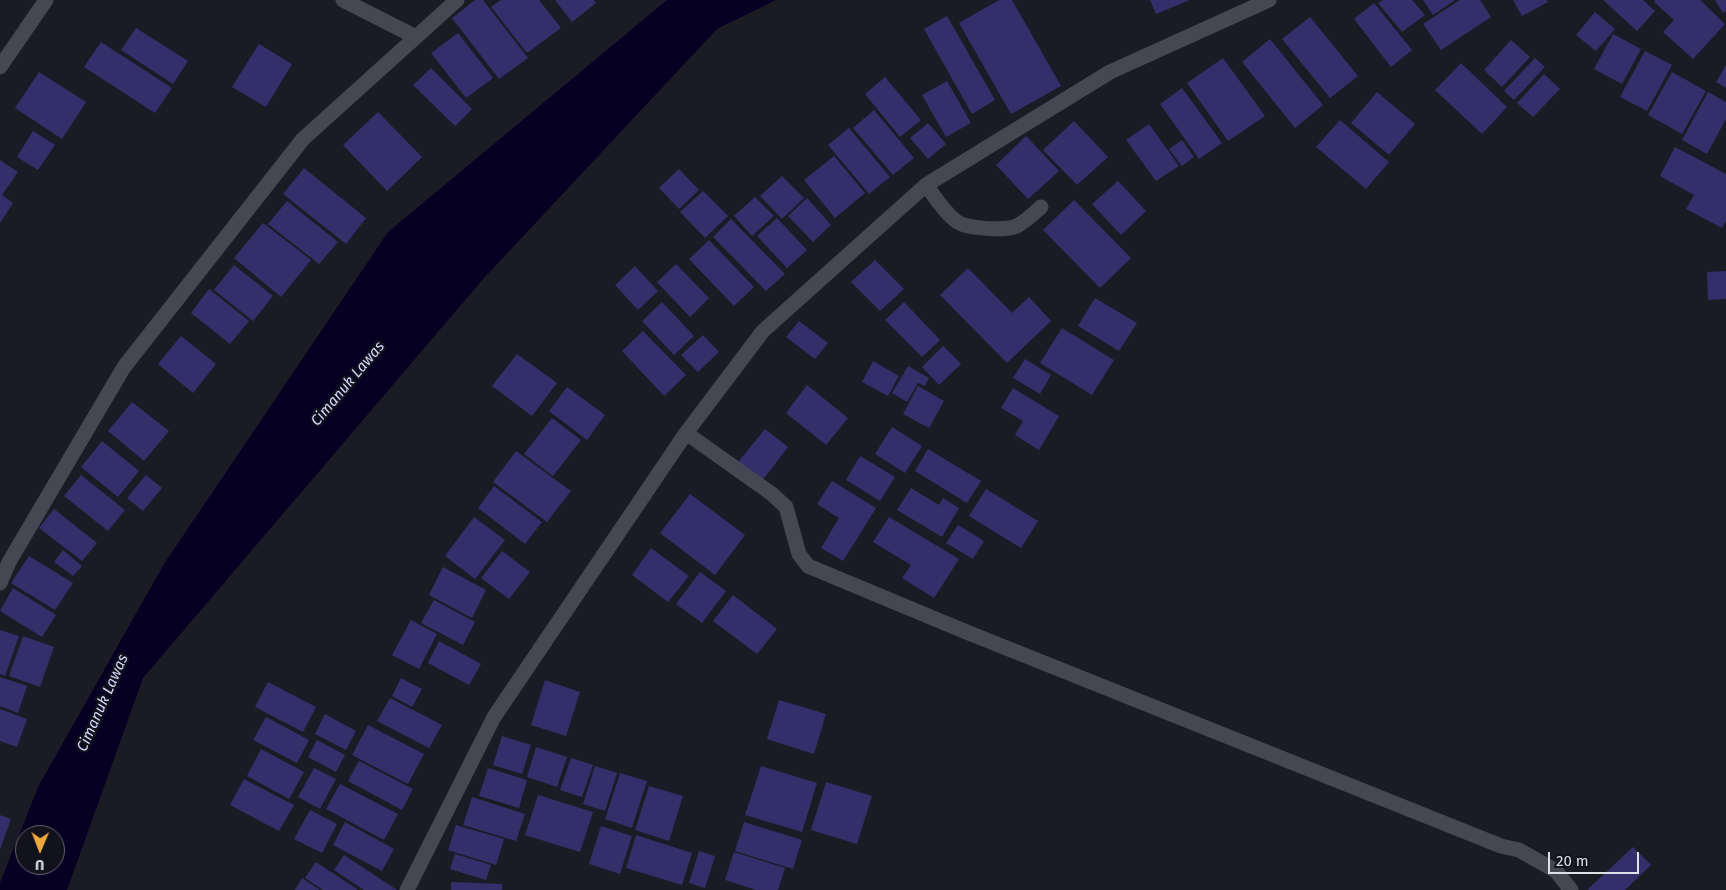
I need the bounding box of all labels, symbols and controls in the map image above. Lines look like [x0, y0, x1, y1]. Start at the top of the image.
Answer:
water label: Cimanuk Lawas [307, 338, 389, 430]
water label: Cimanuk Lawas [73, 651, 133, 755]
north arrow [15, 825, 65, 875]
scale bar [1551, 842, 1642, 874]
text: 20 m [1556, 852, 1589, 870]
text: U [35, 856, 44, 873]

